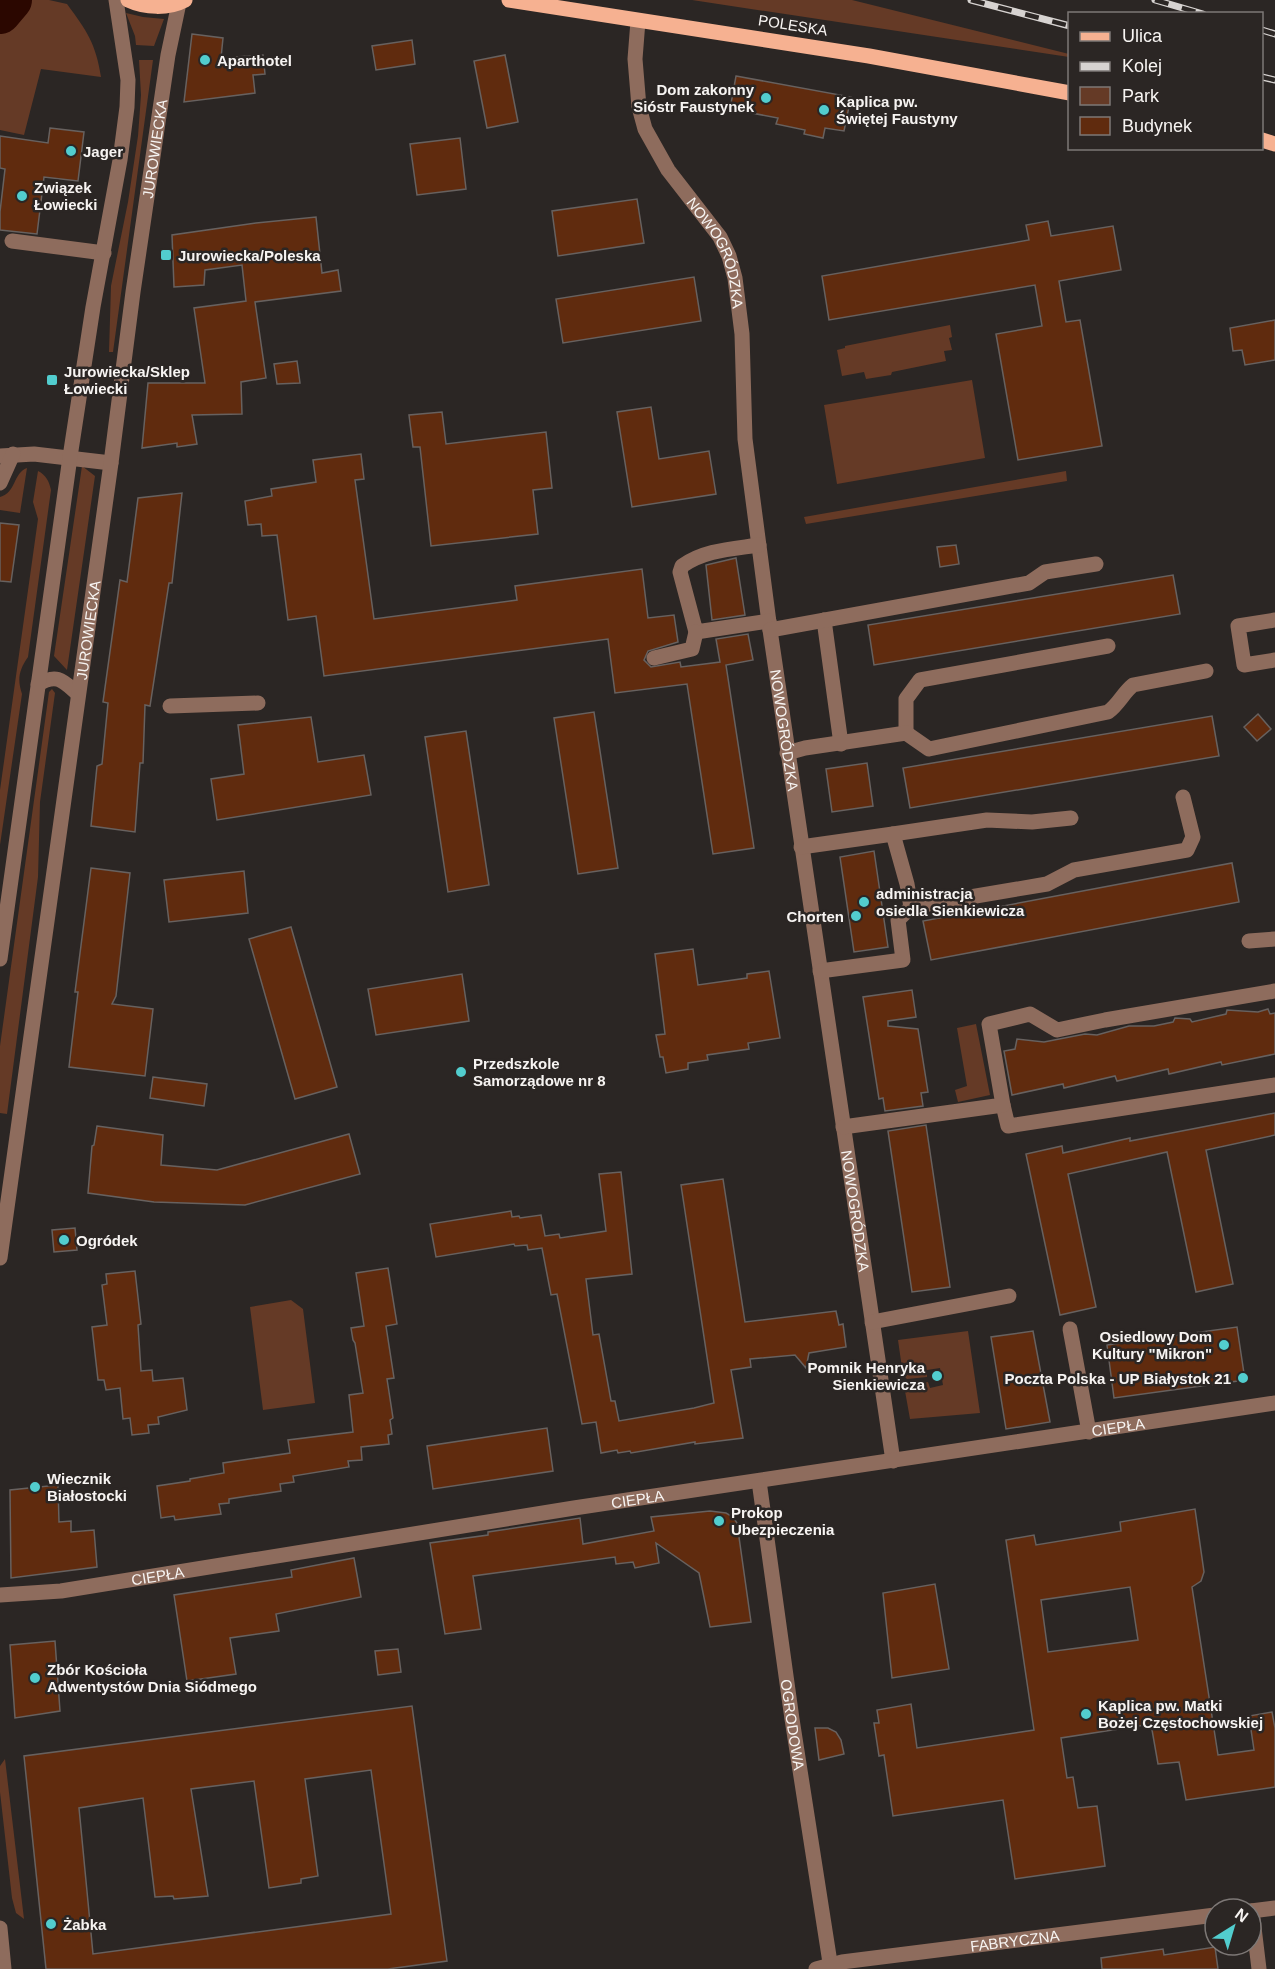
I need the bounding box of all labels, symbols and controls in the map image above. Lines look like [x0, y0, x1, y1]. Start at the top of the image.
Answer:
street label: POLESKA [757, 11, 829, 39]
legend [1068, 12, 1263, 150]
text: Ulica [1122, 26, 1163, 46]
place label: Aparthotel [217, 52, 292, 69]
marker: Aparthotel [198, 53, 212, 67]
text: Kolej [1122, 56, 1162, 76]
place label: Dom zakonny Sióstr Faustynek [633, 81, 755, 115]
text: Park [1122, 86, 1160, 106]
marker: Dom zakonny Sióstr Faustynek [759, 91, 773, 105]
place label: Kaplica pw. Świętej Faustyny [836, 93, 958, 127]
street label: JUROWIECKA [138, 98, 170, 199]
marker: Kaplica pw. Świętej Faustyny [817, 103, 831, 117]
text: Budynek [1122, 116, 1193, 136]
place label: Jager [83, 143, 123, 160]
marker: Jager [64, 144, 78, 158]
place label: Związek Łowiecki [34, 179, 97, 213]
marker: Związek Łowiecki [15, 189, 29, 203]
street label: NOWOGRÓDZKA [684, 194, 747, 309]
place label: Jurowiecka/Poleska [178, 247, 321, 264]
marker: Jurowiecka/Poleska [159, 248, 173, 262]
place label: Jurowiecka/Sklep Łowiecki [64, 363, 190, 397]
marker: Jurowiecka/Sklep Łowiecki [45, 373, 59, 387]
street label: JUROWIECKA [72, 579, 103, 681]
street label: NOWOGRÓDZKA [767, 668, 802, 792]
place label: administracja osiedla Sienkiewicza [876, 885, 1025, 919]
marker: administracja osiedla Sienkiewicza [857, 895, 871, 909]
place label: Chorten [787, 908, 844, 925]
marker: Chorten [849, 909, 863, 923]
place label: Przedszkole Samorządowe nr 8 [473, 1055, 606, 1089]
marker: Przedszkole Samorządowe nr 8 [454, 1065, 468, 1079]
street label: NOWOGRÓDZKA [839, 1149, 873, 1273]
place label: Ogródek [76, 1232, 138, 1249]
marker: Ogródek [57, 1233, 71, 1247]
place label: Osiedlowy Dom Kultury "Mikron" [1092, 1328, 1212, 1362]
marker: Osiedlowy Dom Kultury "Mikron" [1217, 1338, 1231, 1352]
place label: Pomnik Henryka Sienkiewicza [807, 1359, 926, 1393]
marker: Pomnik Henryka Sienkiewicza [930, 1369, 944, 1383]
place label: Poczta Polska - UP Białystok 21 [1005, 1370, 1231, 1387]
marker: Poczta Polska - UP Białystok 21 [1236, 1371, 1250, 1385]
street label: CIEPŁA [1090, 1414, 1146, 1439]
place label: Wiecznik Białostocki [47, 1470, 127, 1504]
marker: Wiecznik Białostocki [28, 1480, 42, 1494]
street label: CIEPŁA [610, 1486, 665, 1511]
place label: Prokop Ubezpieczenia [731, 1504, 835, 1538]
marker: Prokop Ubezpieczenia [712, 1514, 726, 1528]
street label: CIEPŁA [130, 1563, 185, 1588]
place label: Zbór Kościoła Adwentystów Dnia Siódmego [47, 1661, 257, 1695]
marker: Zbór Kościoła Adwentystów Dnia Siódmego [28, 1671, 42, 1685]
street label: OGRODOWA [778, 1678, 808, 1771]
place label: Kaplica pw. Matki Bożej Częstochowskiej [1098, 1697, 1263, 1731]
marker: Kaplica pw. Matki Bożej Częstochowskiej [1079, 1707, 1093, 1721]
north arrow [1203, 1897, 1263, 1957]
text: N [1232, 1905, 1251, 1926]
place label: Żabka [63, 1916, 107, 1933]
marker: Żabka [44, 1917, 58, 1931]
street label: FABRYCZNA [969, 1926, 1060, 1954]

